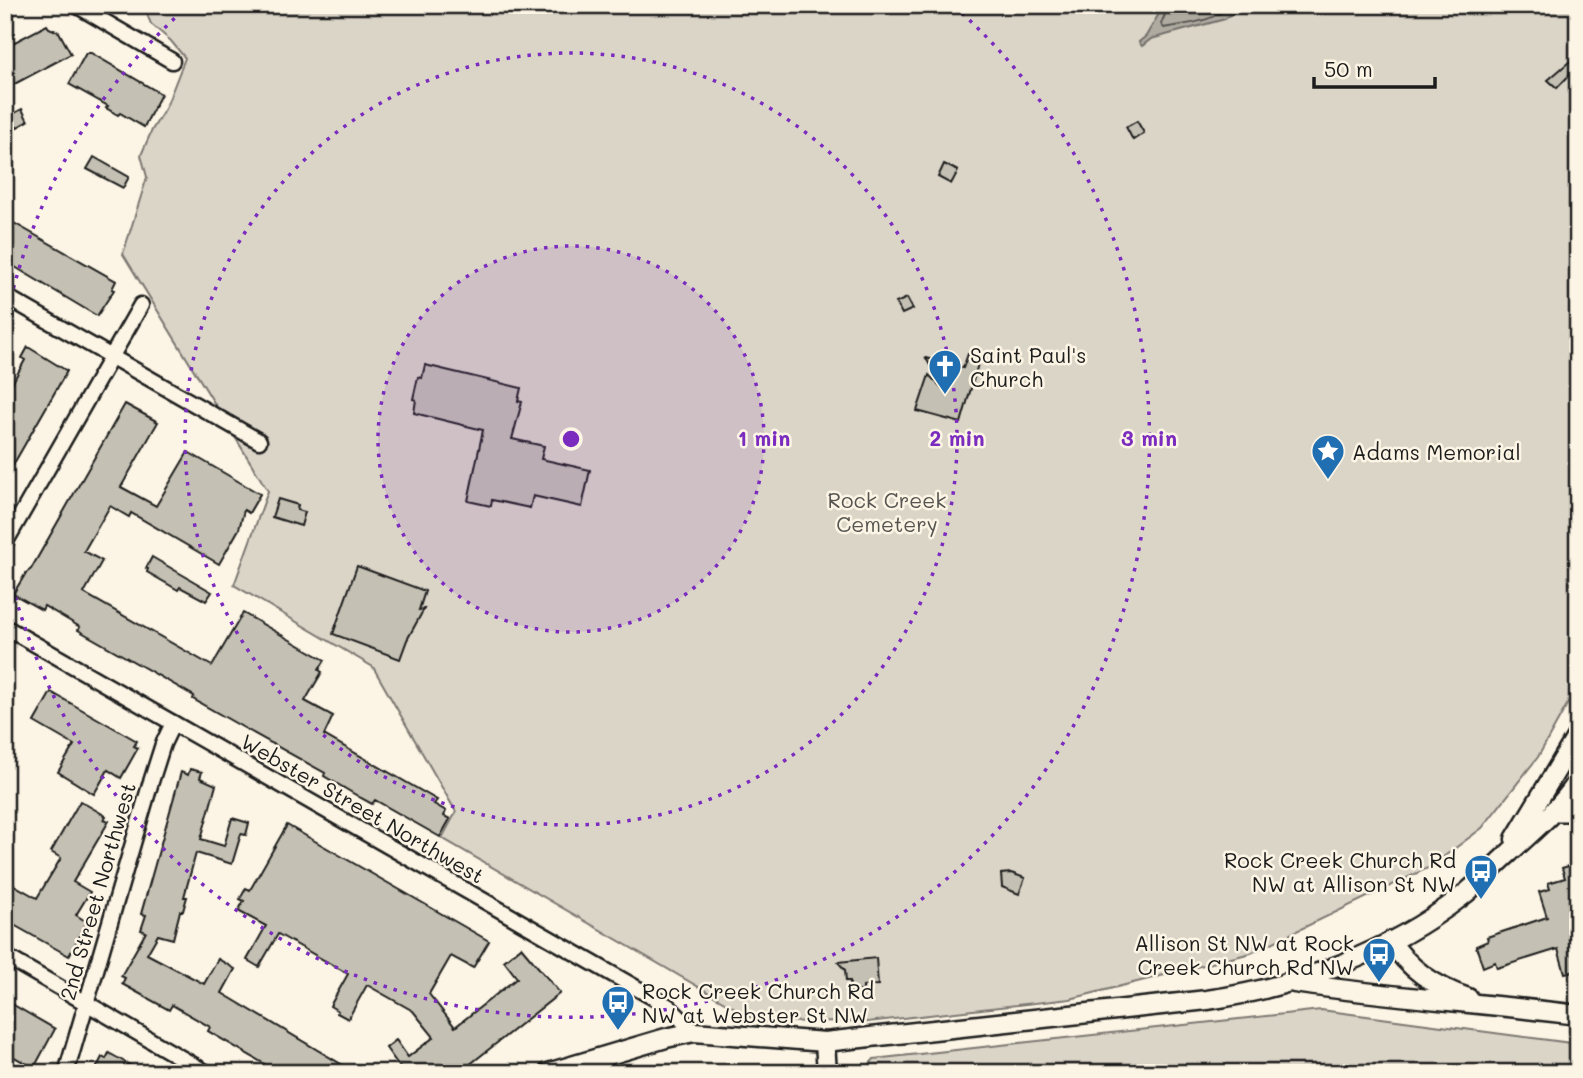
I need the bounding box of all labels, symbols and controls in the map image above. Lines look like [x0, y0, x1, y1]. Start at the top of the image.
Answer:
scale bar [1314, 46, 1434, 90]
text: 50 m [1324, 55, 1373, 82]
place label: Saint Paul's Church [970, 341, 1086, 392]
church icon: Saint Paul's Church [926, 347, 964, 396]
text: 1 min [738, 424, 790, 451]
text: 2 min [929, 424, 985, 451]
text: 3 min [1121, 424, 1177, 451]
centre of rings [559, 427, 583, 451]
place icon: Adams Memorial [1309, 432, 1347, 481]
place label: Adams Memorial [1352, 438, 1521, 465]
park label: Rock Creek Cemetery [828, 486, 946, 537]
street label: Webster Street Northwest [237, 727, 489, 889]
street label: 2nd Street Northwest [53, 779, 141, 1003]
place label: Rock Creek Church Rd NW at Allison St NW [1224, 846, 1456, 897]
bus stop icon: Rock Creek Church Rd NW at Allison St NW [1462, 852, 1500, 901]
place label: Allison St NW at Rock Creek Church Rd NW [1135, 929, 1354, 980]
bus stop icon: Allison St NW at Rock Creek Church Rd NW [1360, 935, 1398, 984]
place label: Rock Creek Church Rd NW at Webster St NW [642, 977, 874, 1028]
bus stop icon: Rock Creek Church Rd NW at Webster St NW [599, 983, 637, 1032]

